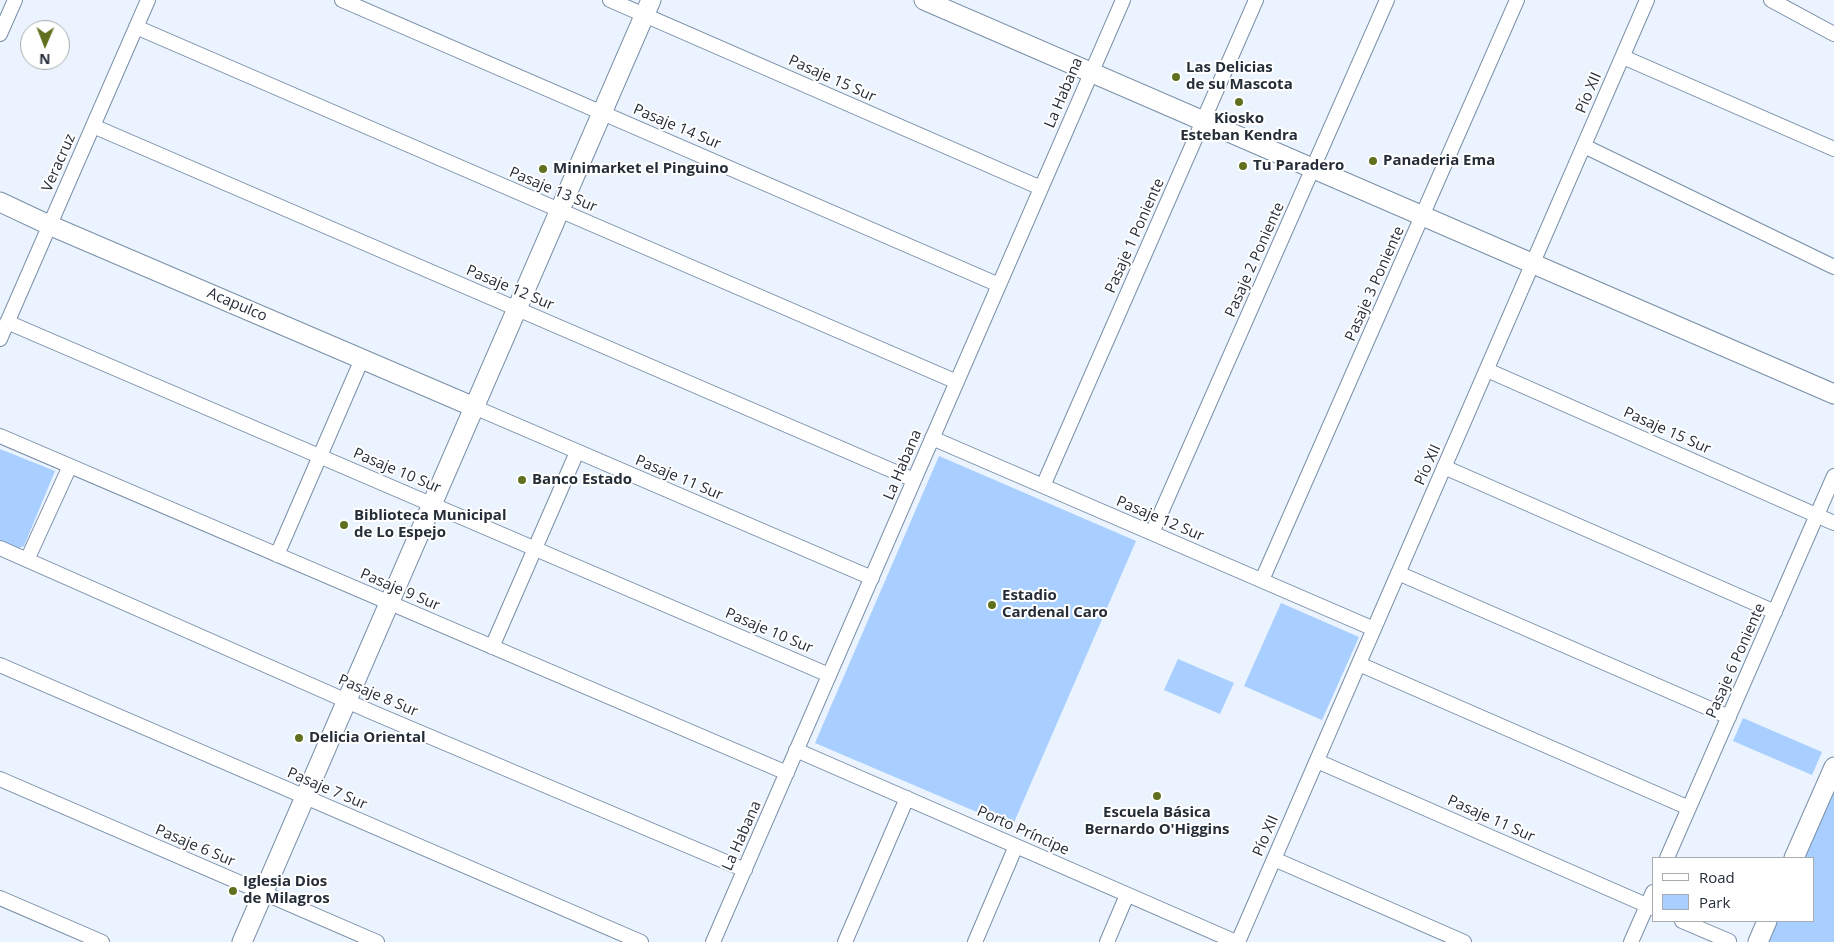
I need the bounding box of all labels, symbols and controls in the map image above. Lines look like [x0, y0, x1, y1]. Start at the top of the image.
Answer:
north arrow [20, 20, 70, 70]
text: N [39, 50, 51, 69]
street label: Pasaje 15 Sur [786, 52, 878, 106]
street label: La Habana [1041, 55, 1087, 131]
place label: Las Delicias de su Mascota [1186, 59, 1293, 94]
street label: Pío XII [1572, 70, 1606, 116]
marker: Las Delicias de su Mascota [1170, 71, 1182, 83]
marker: Kiosko Esteban Kendra [1233, 96, 1245, 108]
street label: Pasaje 14 Sur [630, 100, 724, 154]
place label: Kiosko Esteban Kendra [1180, 110, 1298, 145]
street label: Veracruz [38, 131, 80, 195]
place label: Panaderia Ema [1383, 152, 1495, 170]
marker: Panaderia Ema [1367, 155, 1379, 167]
place label: Tu Paradero [1253, 157, 1344, 175]
place label: Minimarket el Pinguino [553, 160, 729, 178]
marker: Tu Paradero [1237, 160, 1249, 172]
street label: Pasaje 13 Sur [506, 163, 600, 217]
marker: Minimarket el Pinguino [537, 163, 549, 175]
street label: Pasaje 1 Poniente [1102, 176, 1168, 296]
street label: Pasaje 2 Poniente [1222, 200, 1288, 320]
street label: Pasaje 3 Poniente [1342, 224, 1408, 344]
street label: Pasaje 12 Sur [463, 261, 557, 315]
street label: Acapulco [204, 284, 270, 326]
street label: Pasaje 15 Sur [1621, 404, 1713, 458]
street label: La Habana [880, 427, 926, 503]
street label: Pío XII [1411, 442, 1445, 488]
street label: Pasaje 10 Sur [350, 444, 444, 498]
street label: Pasaje 11 Sur [632, 451, 726, 505]
place label: Banco Estado [532, 471, 632, 489]
marker: Banco Estado [516, 474, 528, 486]
street label: Pasaje 12 Sur [1113, 492, 1207, 546]
place label: Biblioteca Municipal de Lo Espejo [354, 507, 506, 542]
marker: Biblioteca Municipal de Lo Espejo [338, 519, 350, 531]
street label: Pasaje 9 Sur [357, 565, 443, 615]
place label: Estadio Cardenal Caro [1002, 587, 1108, 622]
marker: Estadio Cardenal Caro [986, 599, 998, 611]
street label: Pasaje 6 Poniente [1703, 601, 1769, 721]
street label: Pasaje 10 Sur [722, 604, 816, 658]
street label: Pasaje 8 Sur [335, 671, 421, 721]
place label: Delicia Oriental [309, 729, 426, 747]
marker: Delicia Oriental [293, 732, 305, 744]
street label: Pasaje 7 Sur [284, 764, 370, 814]
marker: Escuela Básica Bernardo O'Higgins [1151, 790, 1163, 802]
street label: Pasaje 11 Sur [1445, 792, 1537, 846]
street label: La Habana [719, 798, 765, 874]
street label: Porto Príncipe [974, 803, 1072, 859]
place label: Escuela Básica Bernardo O'Higgins [1085, 804, 1229, 839]
street label: Pío XII [1249, 813, 1283, 859]
street label: Pasaje 6 Sur [152, 821, 238, 871]
legend [1652, 857, 1814, 922]
text: Road [1699, 867, 1735, 887]
place label: Iglesia Dios de Milagros [243, 873, 330, 908]
marker: Iglesia Dios de Milagros [227, 885, 239, 897]
text: Park [1699, 892, 1730, 912]

